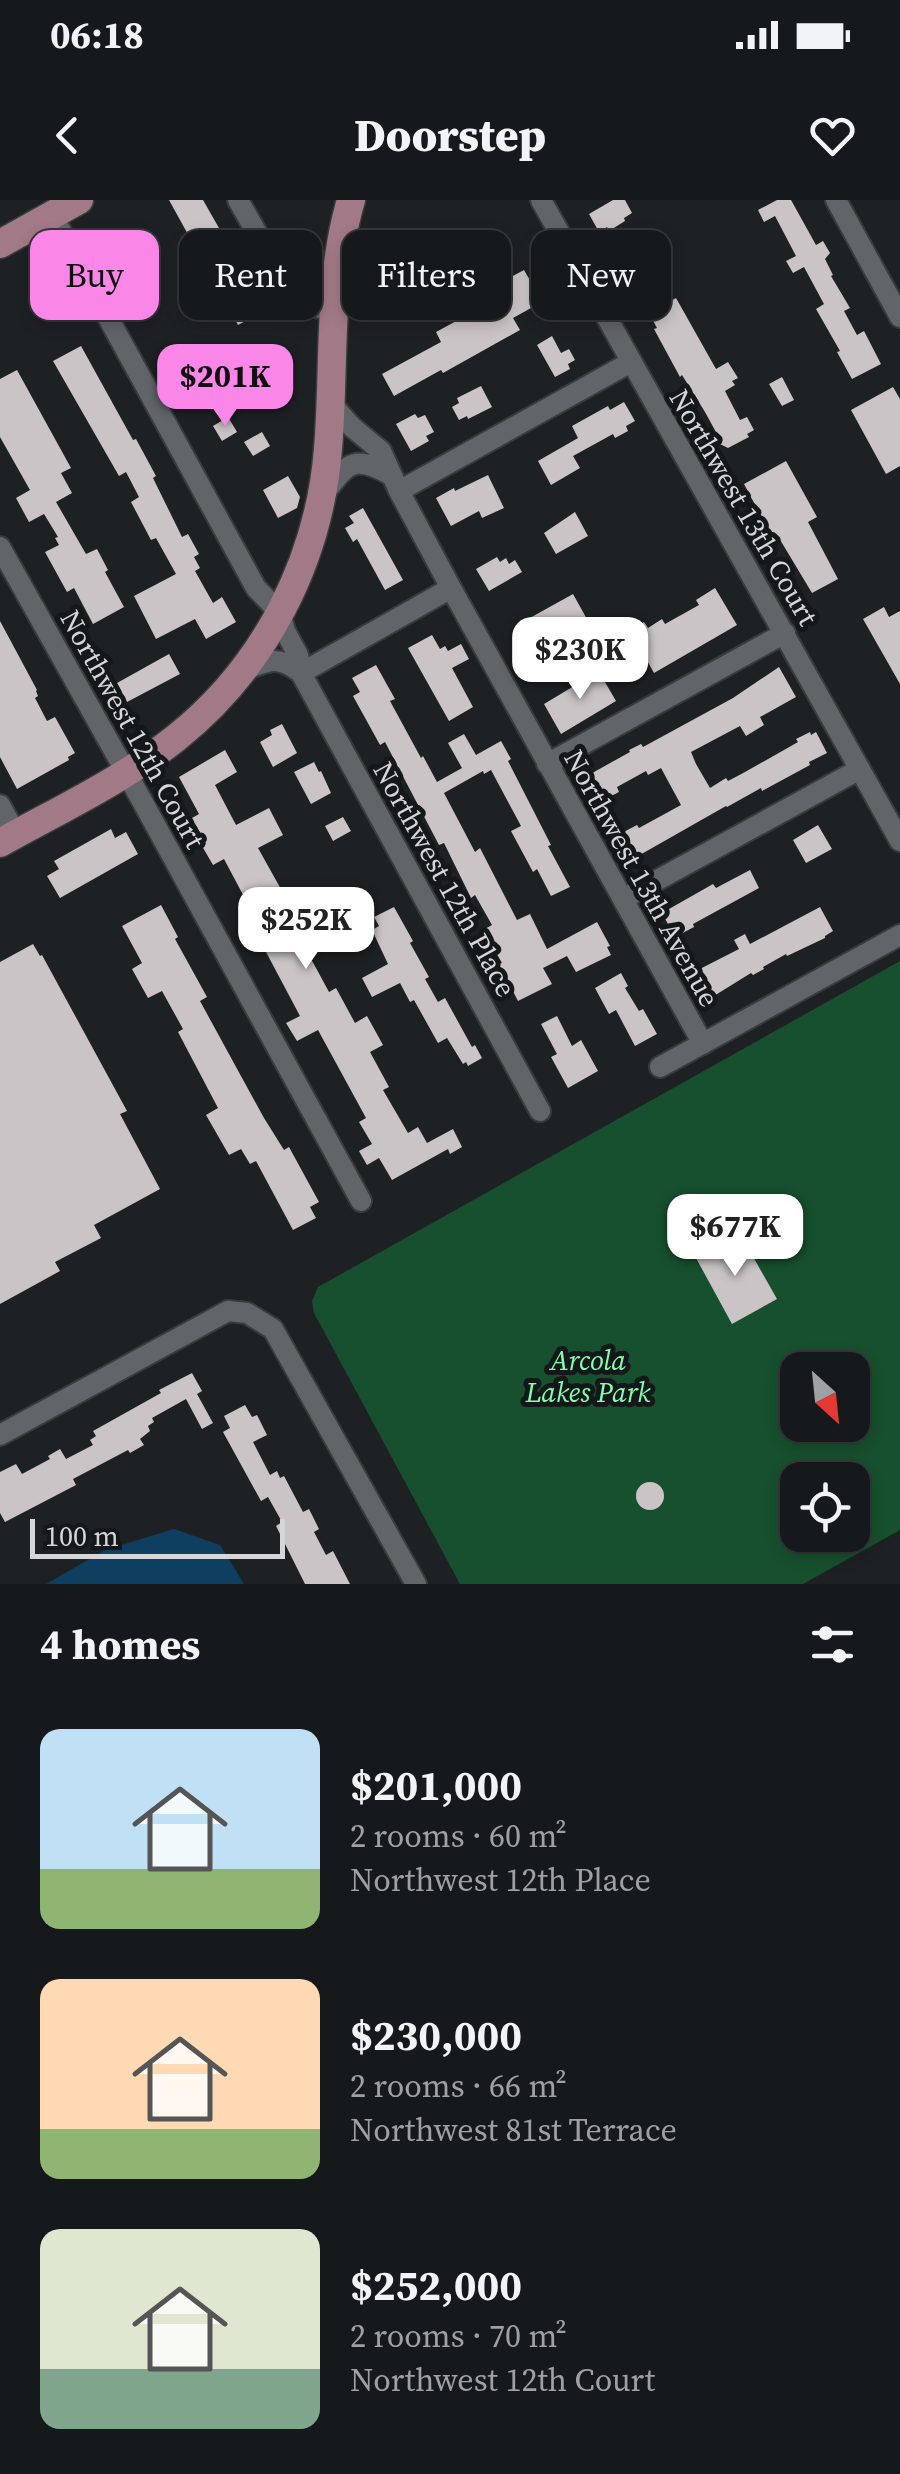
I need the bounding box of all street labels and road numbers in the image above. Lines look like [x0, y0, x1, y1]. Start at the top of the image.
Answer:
street label: Northwest 13th Court [661, 382, 828, 633]
street label: Northwest 12th Court [52, 603, 215, 856]
street label: Northwest 13th Avenue [555, 743, 729, 1013]
street label: Northwest 12th Place [365, 755, 525, 1003]

